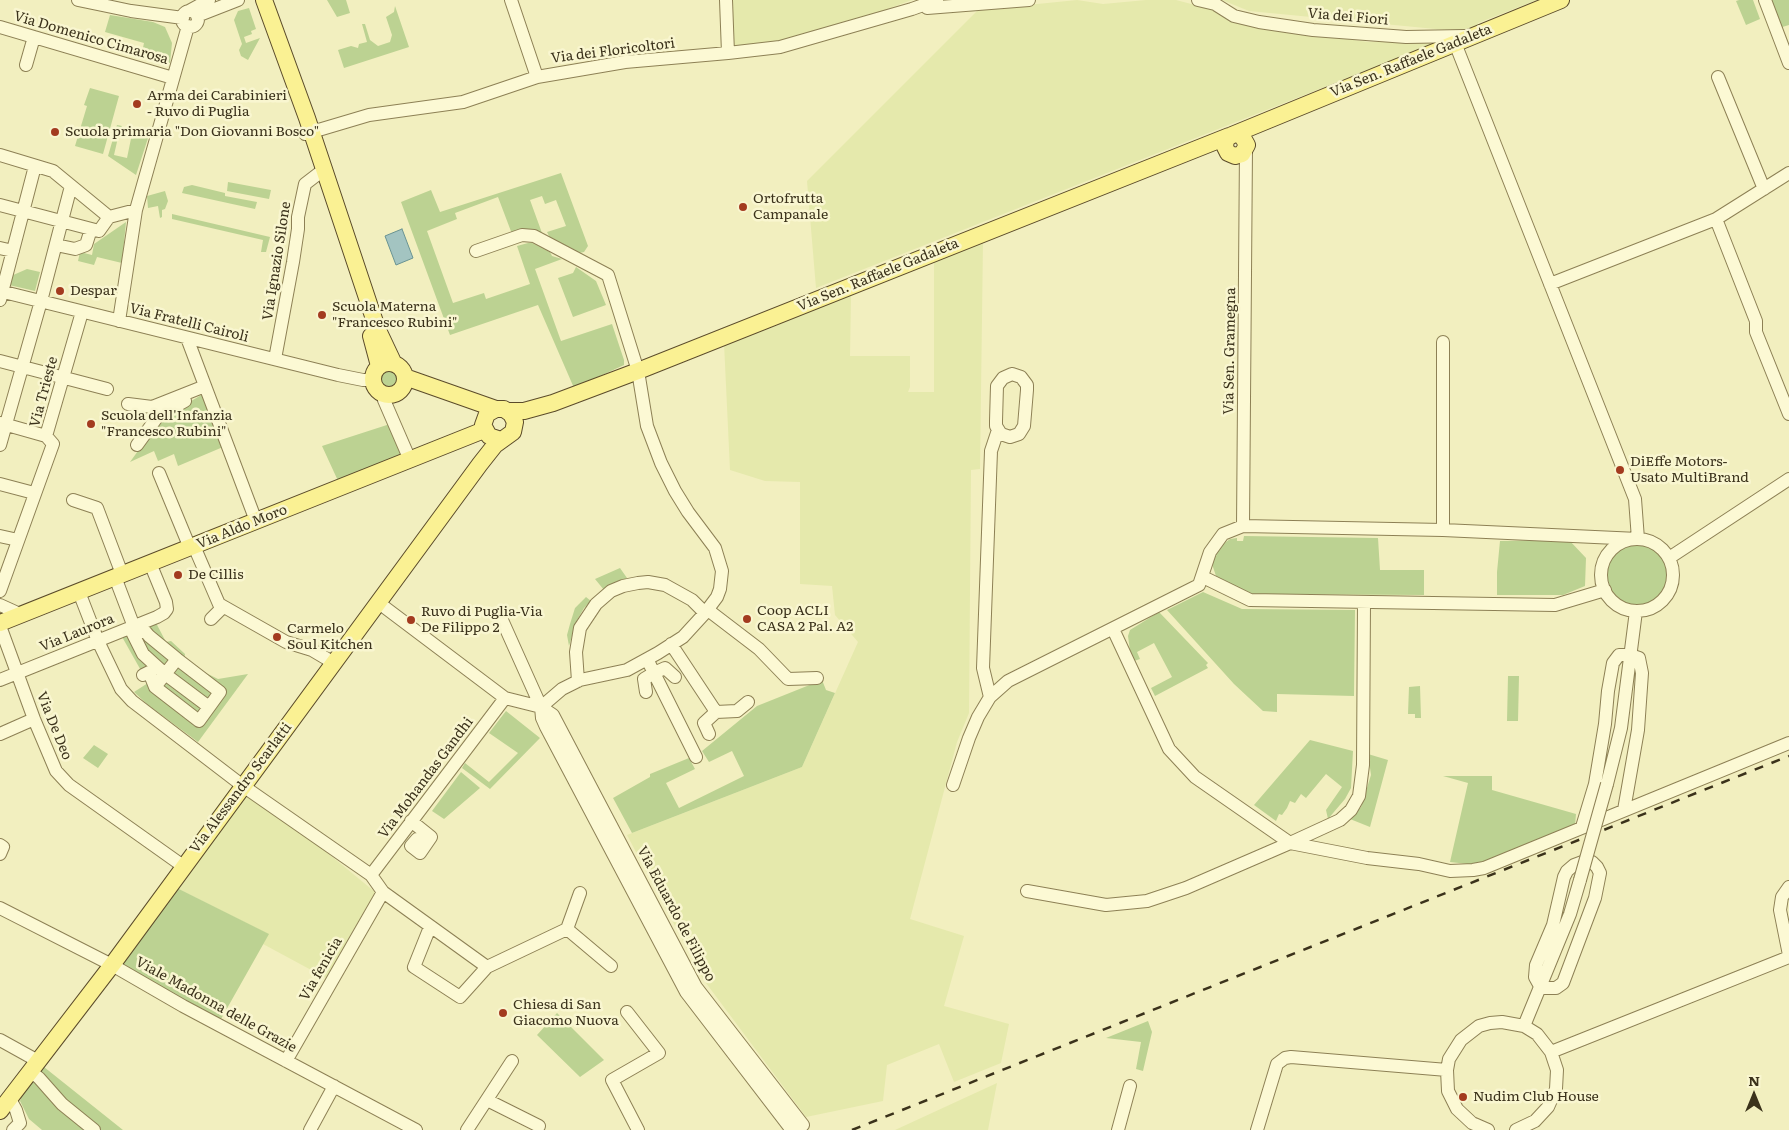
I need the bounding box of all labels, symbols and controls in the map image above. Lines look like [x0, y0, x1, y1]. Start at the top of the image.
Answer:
street label: Via dei Fiori [1307, 5, 1389, 29]
street label: Via Domenico Cimarosa [12, 8, 170, 68]
street label: Via Sen. Raffaele Gadaleta [1328, 21, 1494, 101]
street label: Via dei Floricoltori [550, 35, 676, 67]
place label: Arma dei Carabinieri - Ruvo di Puglia [147, 88, 287, 120]
marker: Arma dei Carabinieri - Ruvo di Puglia [131, 98, 143, 110]
place label: Scuola primaria "Don Giovanni Bosco" [65, 124, 319, 140]
marker: Scuola primaria "Don Giovanni Bosco" [49, 126, 61, 138]
place label: Ortofrutta Campanale [753, 191, 828, 223]
street label: Via Ignazio Silone [259, 200, 295, 322]
marker: Ortofrutta Campanale [737, 201, 749, 213]
street label: Via Sen. Raffaele Gadaleta [795, 235, 961, 315]
place label: Despar [70, 283, 117, 299]
marker: Despar [54, 285, 66, 297]
street label: Via Sen. Gramegna [1220, 287, 1240, 415]
place label: Scuola Materna "Francesco Rubini" [332, 299, 457, 332]
street label: Via Fratelli Cairoli [128, 300, 250, 346]
marker: Scuola Materna "Francesco Rubini" [316, 309, 328, 321]
street label: Via Trieste [27, 355, 61, 429]
place label: Scuola dell'Infanzia "Francesco Rubini" [101, 408, 232, 441]
marker: Scuola dell'Infanzia "Francesco Rubini" [85, 418, 97, 430]
place label: DiEffe Motors- Usato MultiBrand [1630, 454, 1749, 487]
marker: DiEffe Motors- Usato MultiBrand [1614, 464, 1626, 476]
street label: Via Aldo Moro [194, 501, 290, 553]
place label: De Cillis [188, 567, 244, 583]
marker: De Cillis [172, 569, 184, 581]
place label: Coop ACLI CASA 2 Pal. A2 [757, 603, 853, 636]
place label: Ruvo di Puglia-Via De Filippo 2 [421, 604, 542, 636]
street label: Via Laurora [37, 610, 117, 656]
marker: Coop ACLI CASA 2 Pal. A2 [741, 613, 753, 625]
marker: Ruvo di Puglia-Via De Filippo 2 [405, 614, 417, 626]
place label: Carmelo Soul Kitchen [287, 621, 373, 654]
marker: Carmelo Soul Kitchen [271, 631, 283, 643]
street label: Via De Deo [33, 689, 75, 763]
street label: Via Mohandas Gandhi [375, 714, 477, 842]
street label: Via Alessandro Scarlatti [186, 719, 296, 857]
street label: Via Eduardo de Filippo [633, 843, 719, 985]
street label: Via fenicia [296, 934, 346, 1004]
street label: Viale Madonna delle Grazie [133, 954, 299, 1056]
place label: Chiesa di San Giacomo Nuova [513, 997, 619, 1030]
marker: Chiesa di San Giacomo Nuova [497, 1007, 509, 1019]
north arrow [1729, 1070, 1779, 1120]
text: N [1748, 1070, 1760, 1090]
place label: Nudim Club House [1473, 1089, 1599, 1105]
marker: Nudim Club House [1457, 1091, 1469, 1103]

